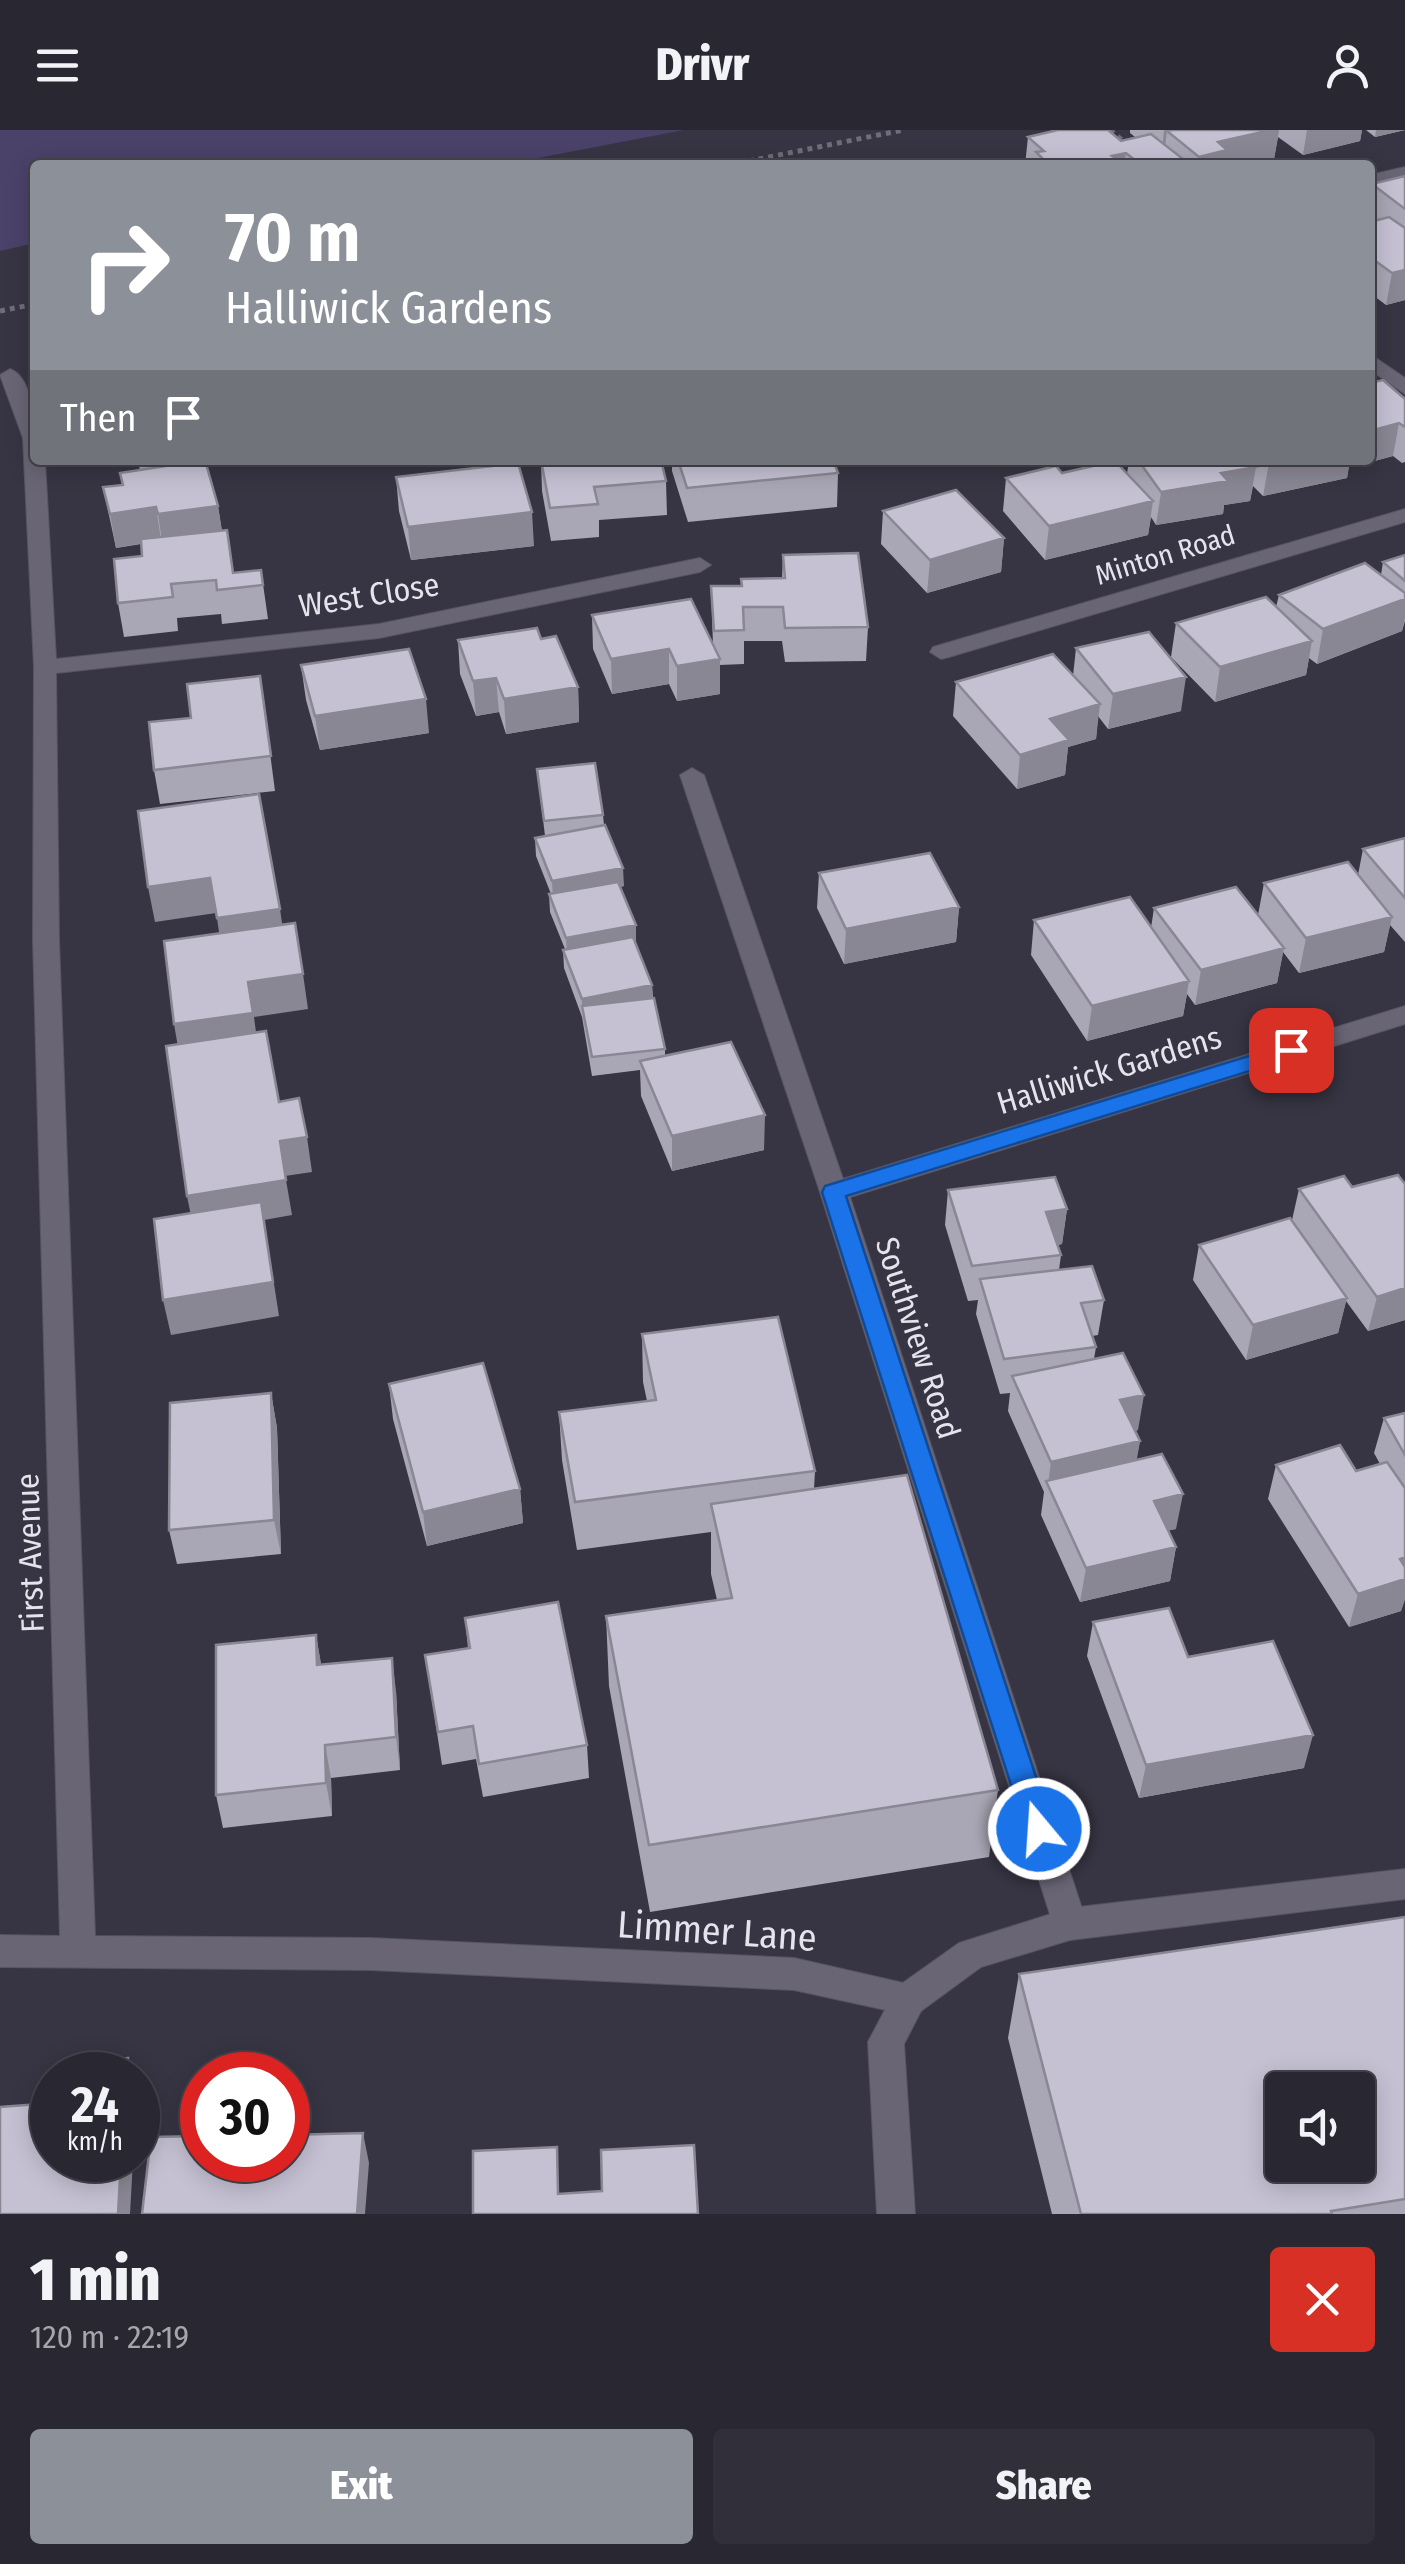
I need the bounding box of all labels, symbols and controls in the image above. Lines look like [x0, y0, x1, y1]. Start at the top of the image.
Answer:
icon: menu [30, 38, 85, 93]
text: Drivr [656, 38, 749, 92]
icon: person [1320, 38, 1375, 93]
text: 70 m [225, 196, 360, 280]
icon: right [60, 200, 190, 330]
text: Halliwick Gardens [225, 281, 552, 335]
icon: arrive [156, 390, 211, 445]
text: Then [60, 395, 136, 441]
street label: Minton Road [1091, 518, 1239, 592]
street label: West Close [296, 565, 442, 625]
pin [1249, 1008, 1334, 1093]
street label: Halliwick Gardens [992, 1018, 1226, 1122]
icon: arrive [1264, 1023, 1319, 1078]
street label: Southview Road [868, 1233, 968, 1443]
street label: First Avenue [8, 1473, 52, 1633]
position arrow [987, 1777, 1091, 1881]
street label: Limmer Lane [616, 1901, 818, 1961]
speed limit sign: 30 [180, 2052, 310, 2182]
map controls [1265, 2072, 1375, 2182]
button: sound [1265, 2072, 1375, 2182]
text: 24 [71, 2075, 119, 2135]
text: km/h [67, 2127, 123, 2157]
text: 1 min [30, 2244, 161, 2316]
button: close [1270, 2247, 1375, 2352]
text: 120 m · 22:19 [30, 2318, 189, 2356]
button: Exit [30, 2429, 693, 2544]
button: Share [713, 2429, 1375, 2544]

